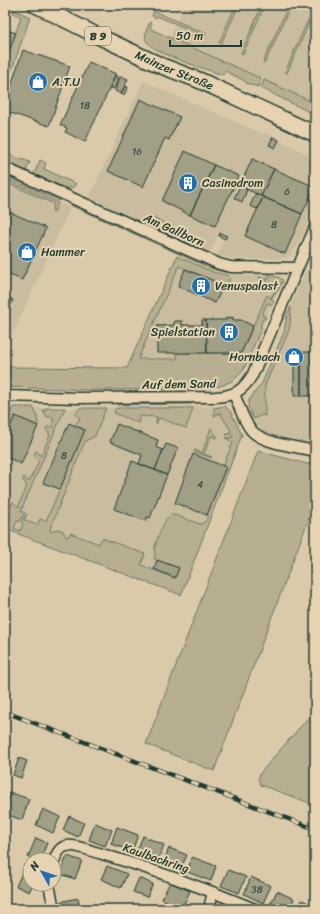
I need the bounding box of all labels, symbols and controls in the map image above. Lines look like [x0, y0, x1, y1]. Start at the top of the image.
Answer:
scale bar [170, 22, 241, 48]
text: 50 m [176, 25, 203, 47]
road number: B 9 [85, 27, 111, 45]
street label: Mainzer Straße [131, 44, 217, 96]
shop icon: A.T.U [27, 71, 49, 93]
place label: A.T.U [51, 71, 81, 93]
house number: 18 [80, 97, 90, 115]
house number: 16 [132, 143, 142, 161]
building icon: Casinodrom [177, 172, 199, 194]
place label: Casinodrom [202, 172, 263, 194]
house number: 6 [284, 183, 290, 201]
street label: Am Gallborn [139, 206, 208, 253]
house number: 8 [271, 216, 277, 234]
shop icon: Hammer [16, 241, 38, 263]
place label: Hammer [41, 241, 86, 263]
building icon: Venuspalast [190, 275, 212, 297]
place label: Venuspalast [215, 275, 279, 297]
place label: Spielstation [151, 321, 215, 343]
building icon: Spielstation [218, 321, 240, 343]
place label: Hornbach [229, 346, 280, 368]
shop icon: Hornbach [283, 346, 305, 368]
street label: Auf dem Sand [141, 372, 217, 396]
house number: 8 [61, 447, 67, 465]
house number: 4 [197, 476, 203, 494]
street label: Kaulbachring [120, 836, 192, 880]
north arrow [22, 852, 62, 892]
text: N [24, 857, 45, 876]
house number: 38 [251, 881, 263, 899]

